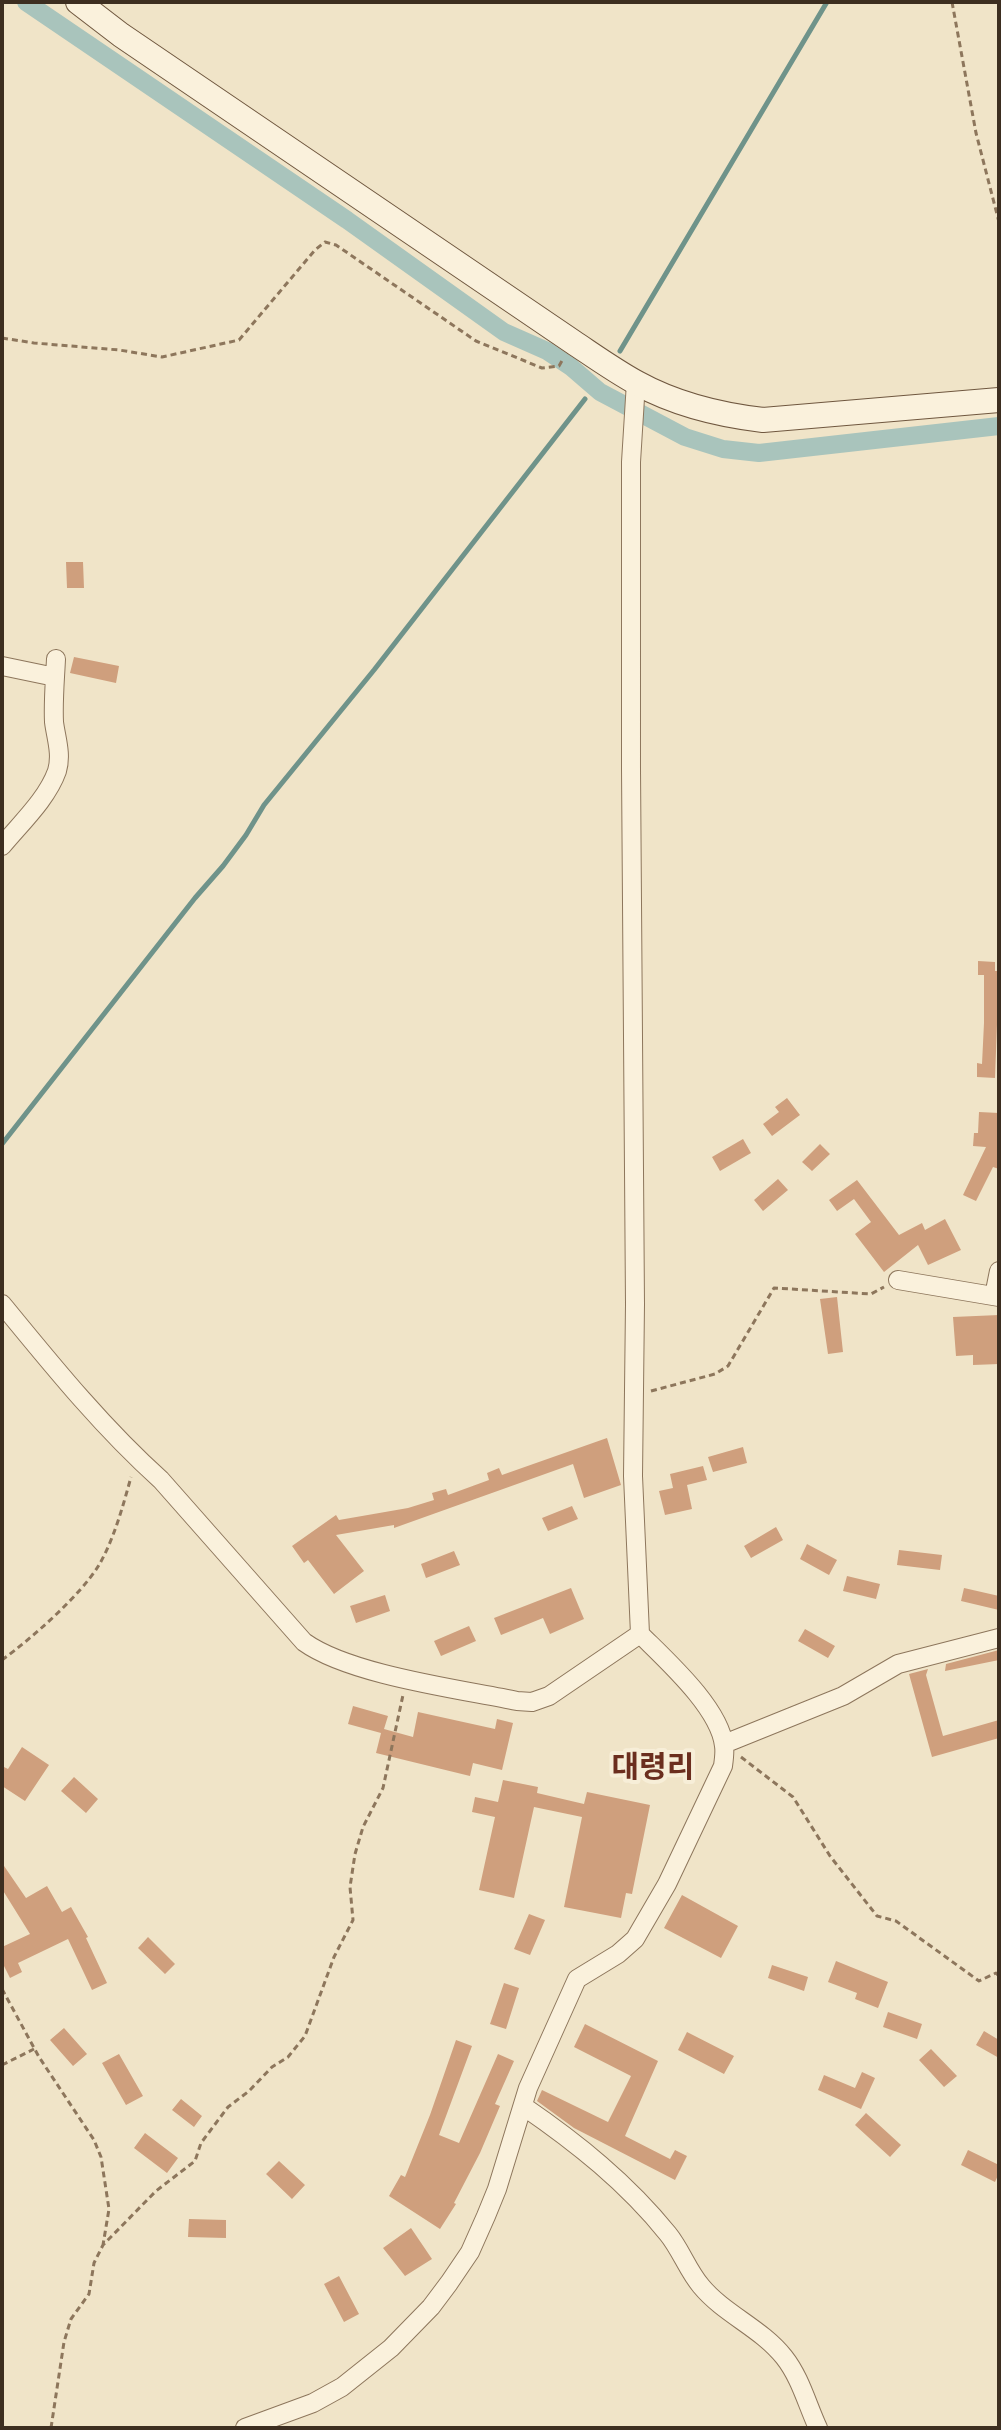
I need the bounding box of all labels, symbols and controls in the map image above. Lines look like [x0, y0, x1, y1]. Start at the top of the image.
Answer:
district label: 대령리 [612, 1751, 694, 1787]

